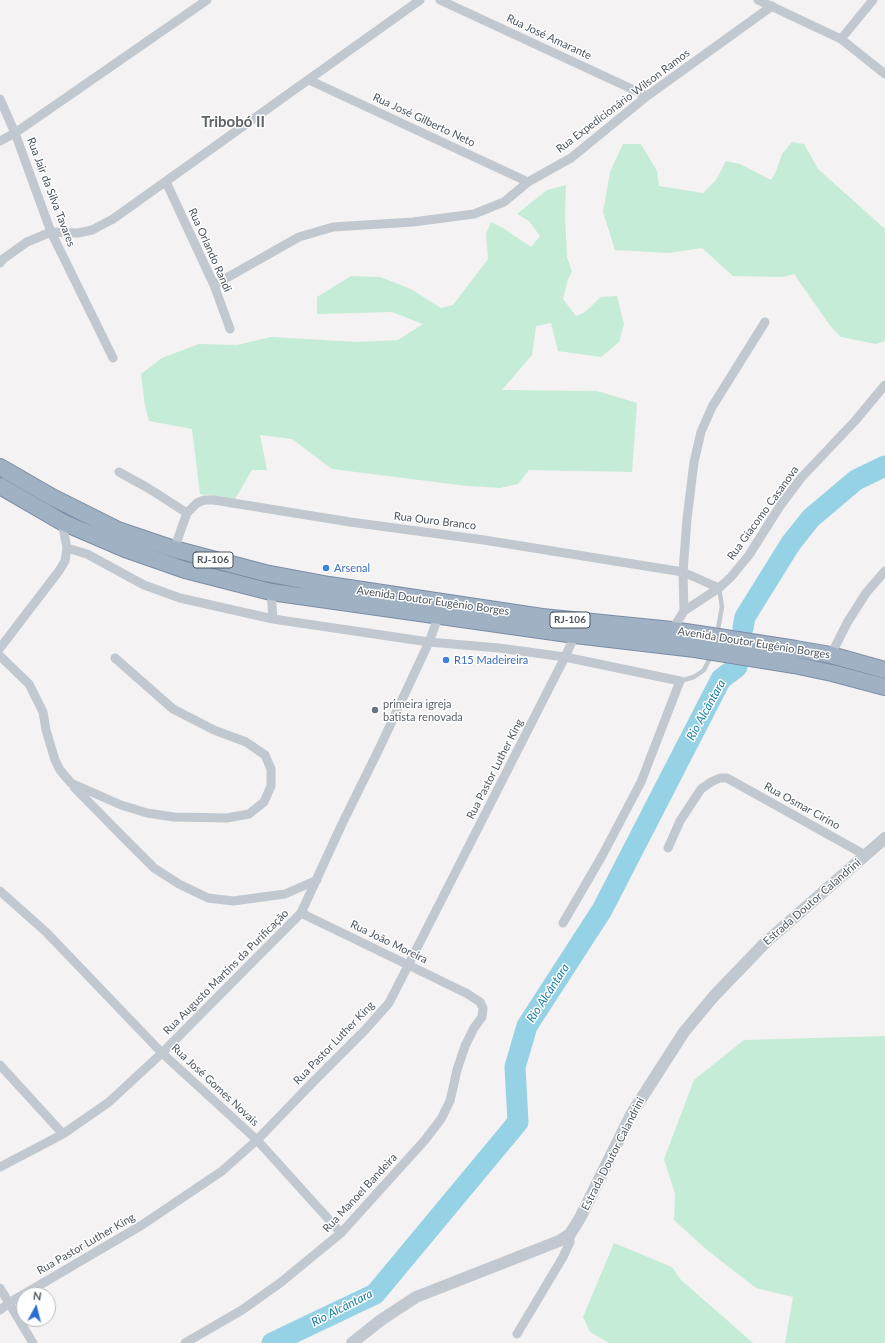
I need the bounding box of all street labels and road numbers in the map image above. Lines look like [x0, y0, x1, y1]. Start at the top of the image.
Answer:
street label: Rua José Amarante [504, 12, 594, 62]
street label: Rua Expedicionário Wilson Ramos [554, 46, 692, 156]
street label: Rua José Gilberto Neto [371, 90, 477, 150]
street label: Rua Jair da Silva Tavares [24, 136, 78, 248]
street label: Rua Orlando Randi [186, 206, 234, 294]
street label: Rua Giacomo Casanova [724, 463, 802, 563]
street label: Rua Ouro Branco [393, 509, 477, 533]
road number: RJ-106 [193, 552, 233, 568]
street label: Avenida Doutor Eugênio Borges [356, 584, 510, 618]
road number: RJ-106 [550, 612, 590, 628]
street label: Avenida Doutor Eugênio Borges [677, 624, 831, 662]
street label: Rua Pastor Luther King [464, 717, 526, 821]
street label: Rua Osmar Cirino [762, 780, 842, 832]
street label: Estrada Doutor Calandrini [760, 856, 864, 948]
street label: Rua Augusto Martins da Purificação [161, 907, 291, 1037]
street label: Rua João Moreira [348, 918, 430, 966]
street label: Rua Pastor Luther King [291, 999, 377, 1087]
street label: Rua José Gomes Novais [169, 1041, 261, 1129]
street label: Estrada Doutor Calandrini [579, 1095, 647, 1213]
street label: Rua Manoel Bandeira [320, 1151, 400, 1235]
street label: Rua Pastor Luther King [35, 1211, 137, 1277]

